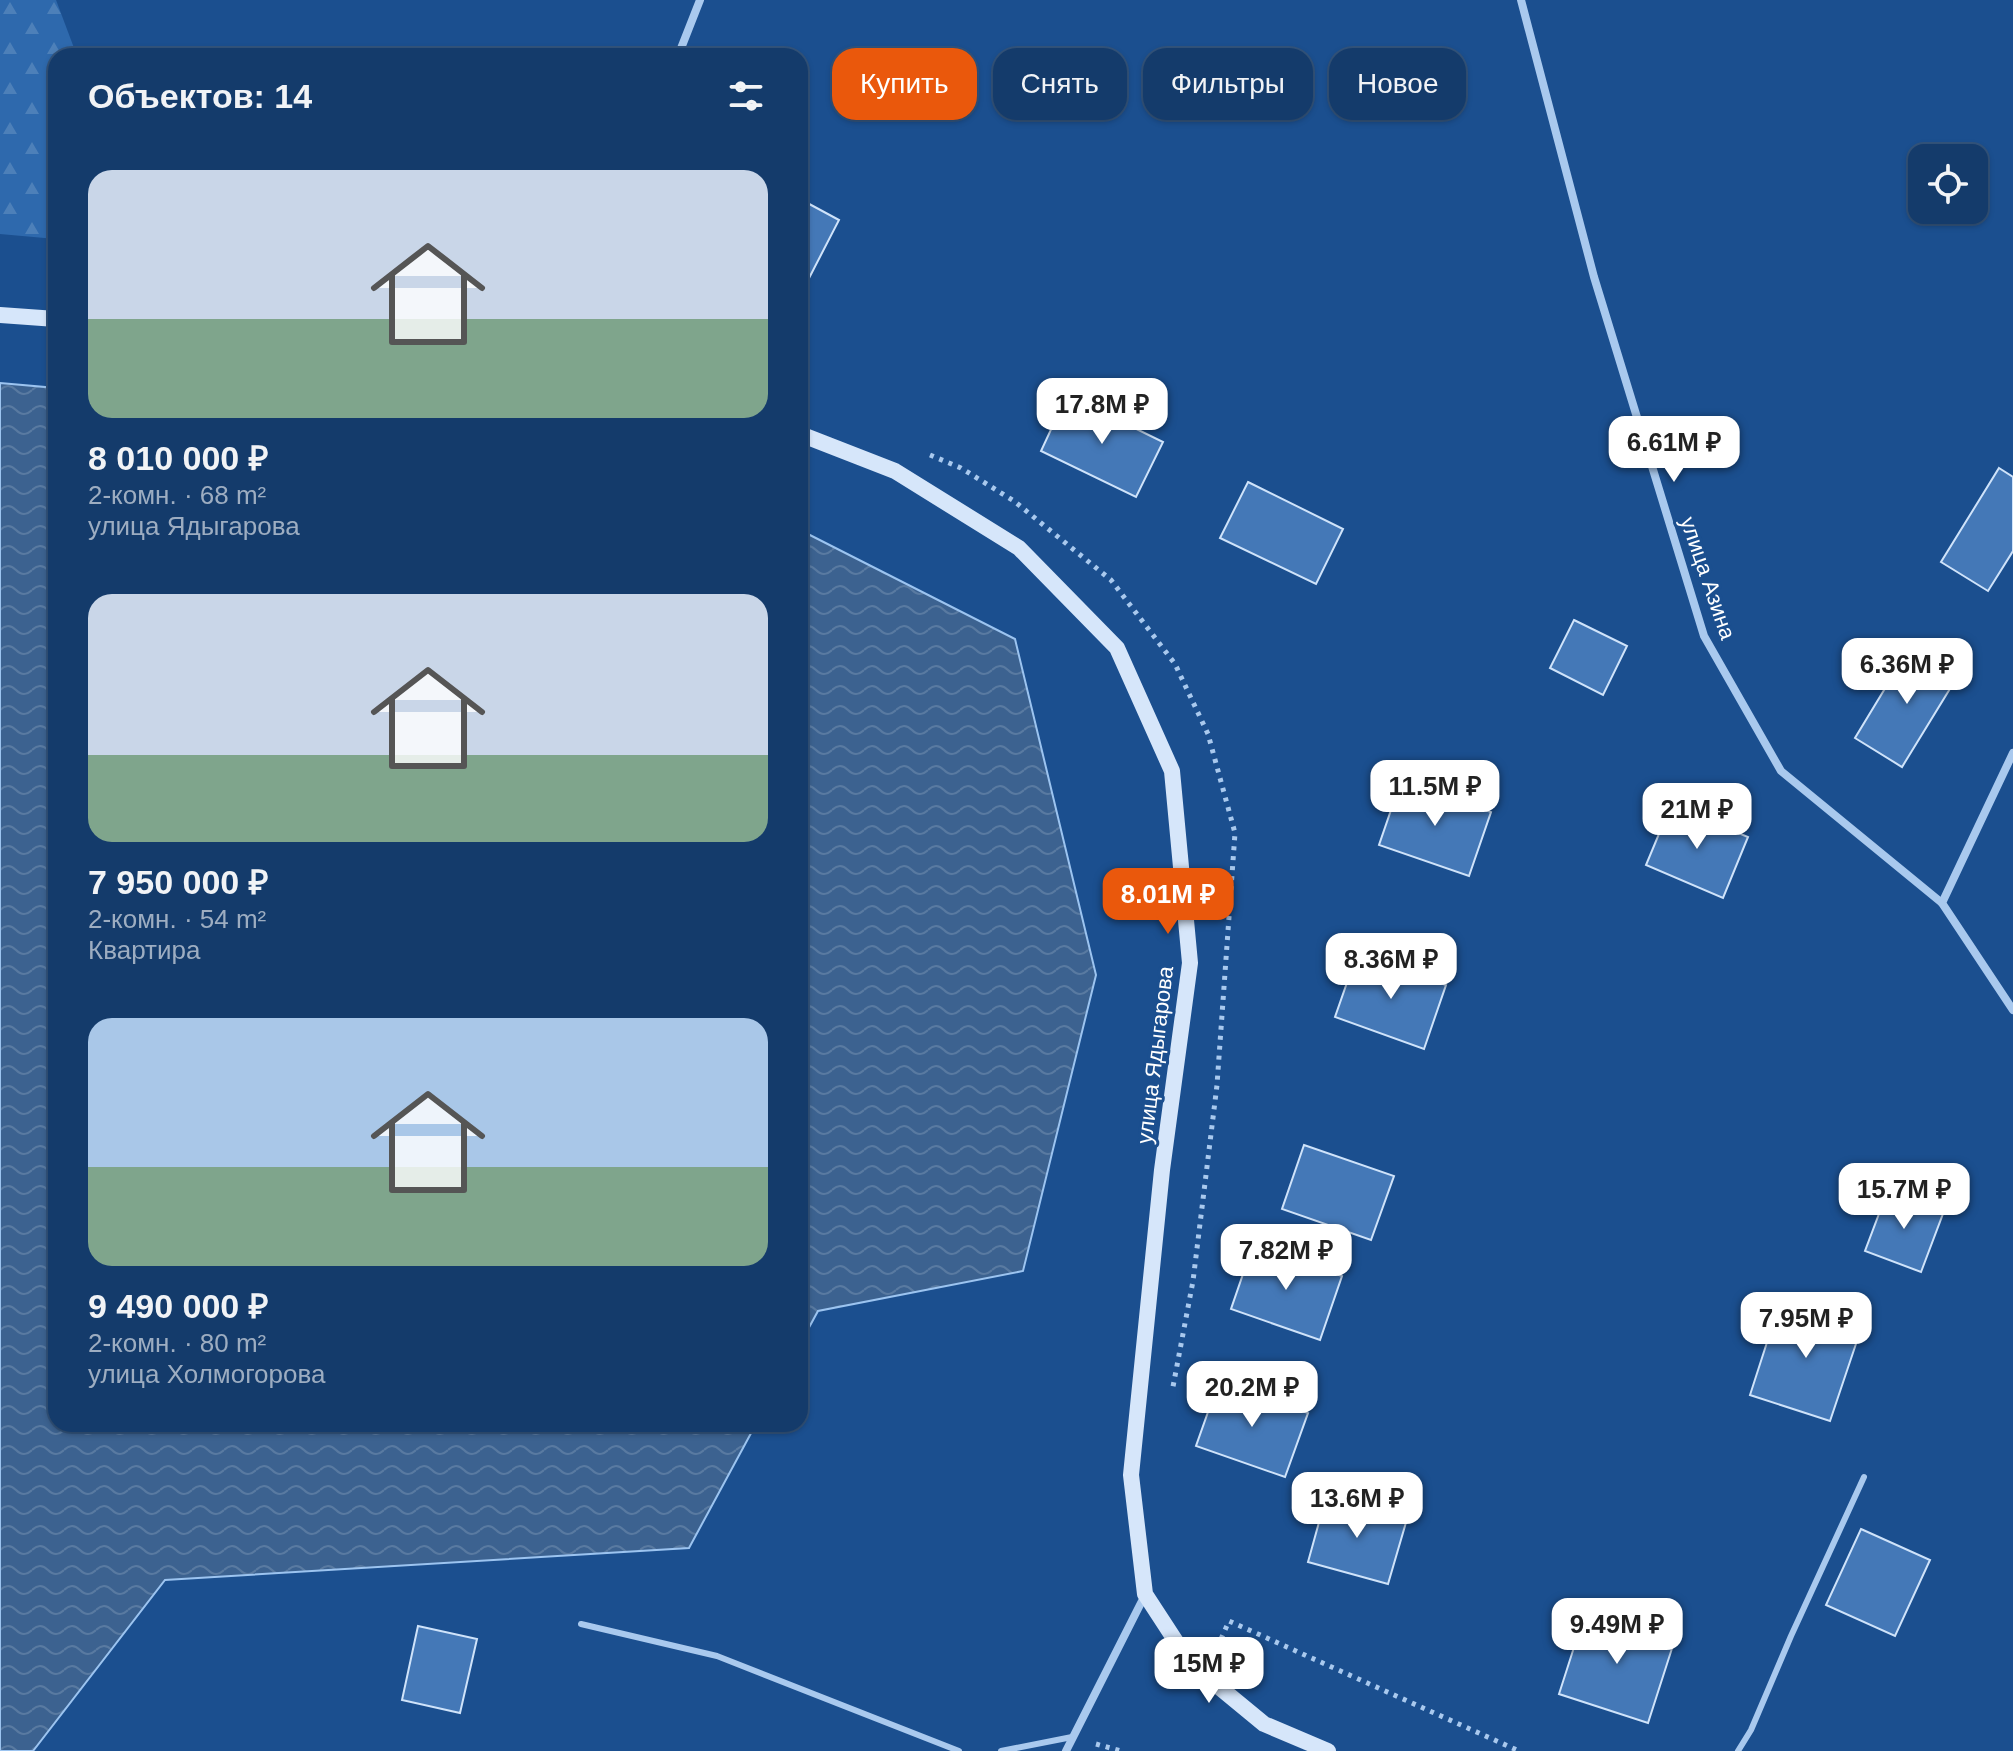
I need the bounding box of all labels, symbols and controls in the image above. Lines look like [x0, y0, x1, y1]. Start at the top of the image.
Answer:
chip: Купить [832, 48, 977, 120]
chip: Снять [993, 48, 1127, 120]
chip: Фильтры [1143, 48, 1313, 120]
chip: Новое [1329, 48, 1466, 120]
icon: filters [724, 74, 768, 118]
text: Объектов: 14 [88, 77, 312, 115]
map controls [1908, 144, 1988, 224]
button: locate [1908, 144, 1988, 224]
icon: home [356, 222, 500, 366]
pin: 17.8M ₽ [1028, 378, 1176, 446]
text: 17.8M ₽ [1055, 389, 1149, 419]
pin: 6.61M ₽ [1600, 416, 1748, 484]
text: 6.61M ₽ [1627, 427, 1721, 457]
text: 8 010 000 ₽ [88, 439, 269, 477]
text: 2-комн. · 68 m² [88, 480, 266, 510]
text: улица Ядыгарова [88, 511, 300, 541]
street label: улица Азина [1675, 513, 1741, 643]
pin: 6.36M ₽ [1833, 638, 1981, 706]
icon: home [356, 646, 500, 790]
text: 6.36M ₽ [1860, 649, 1954, 679]
pin: 11.5M ₽ [1361, 760, 1509, 828]
text: 11.5M ₽ [1388, 771, 1482, 801]
pin: 21M ₽ [1641, 783, 1753, 851]
text: 21M ₽ [1661, 794, 1733, 824]
text: 7 950 000 ₽ [88, 863, 269, 901]
pin: 8.01M ₽ [1094, 868, 1242, 936]
text: 8.01M ₽ [1121, 879, 1215, 909]
text: 2-комн. · 54 m² [88, 904, 266, 934]
pin: 8.36M ₽ [1317, 933, 1465, 1001]
text: Квартира [88, 935, 200, 965]
text: 8.36M ₽ [1344, 944, 1438, 974]
street label: улица Ядыгарова [1132, 964, 1178, 1145]
icon: home [356, 1070, 500, 1214]
pin: 15.7M ₽ [1830, 1163, 1978, 1231]
text: 15.7M ₽ [1857, 1174, 1951, 1204]
pin: 7.82M ₽ [1212, 1224, 1360, 1292]
text: 7.82M ₽ [1239, 1235, 1333, 1265]
text: 9 490 000 ₽ [88, 1287, 269, 1325]
pin: 7.95M ₽ [1732, 1292, 1880, 1360]
text: 7.95M ₽ [1759, 1303, 1853, 1333]
text: 2-комн. · 80 m² [88, 1328, 266, 1358]
text: улица Холмогорова [88, 1359, 325, 1389]
pin: 20.2M ₽ [1178, 1361, 1326, 1429]
text: 20.2M ₽ [1205, 1372, 1299, 1402]
pin: 13.6M ₽ [1283, 1472, 1431, 1540]
text: 13.6M ₽ [1310, 1483, 1404, 1513]
pin: 9.49M ₽ [1543, 1598, 1691, 1666]
text: 9.49M ₽ [1570, 1609, 1664, 1639]
pin: 15M ₽ [1153, 1637, 1265, 1705]
text: 15M ₽ [1173, 1648, 1245, 1678]

